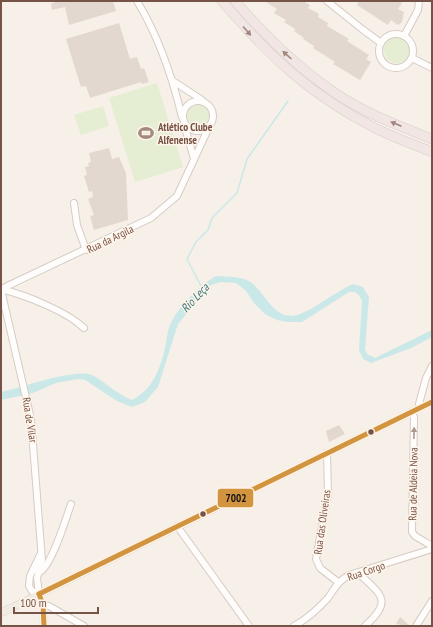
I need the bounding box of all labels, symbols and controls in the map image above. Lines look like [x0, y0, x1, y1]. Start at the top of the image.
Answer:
one-way arrow [242, 26, 251, 35]
one-way arrow [282, 50, 292, 60]
place label: Atlético Clube Alfenense [157, 120, 213, 147]
one-way arrow [390, 121, 402, 128]
sports icon: Atlético Clube Alfenense [137, 124, 155, 142]
street label: Rua da Argila [84, 222, 136, 256]
water label: Rio Leça [177, 279, 213, 315]
street label: Rua de Vilar [20, 396, 40, 444]
one-way arrow [411, 426, 417, 439]
unlabelled marker [366, 427, 376, 437]
street label: Rua de Aldeia Nova [405, 447, 421, 521]
line badge: 7002 [217, 488, 254, 508]
street label: Rua das Oliveiras [311, 488, 334, 555]
text: 7002 [225, 491, 247, 505]
unlabelled marker [198, 509, 208, 519]
street label: Rua Corgo [345, 558, 387, 584]
scale bar [14, 589, 98, 615]
text: 100 m [20, 595, 47, 610]

